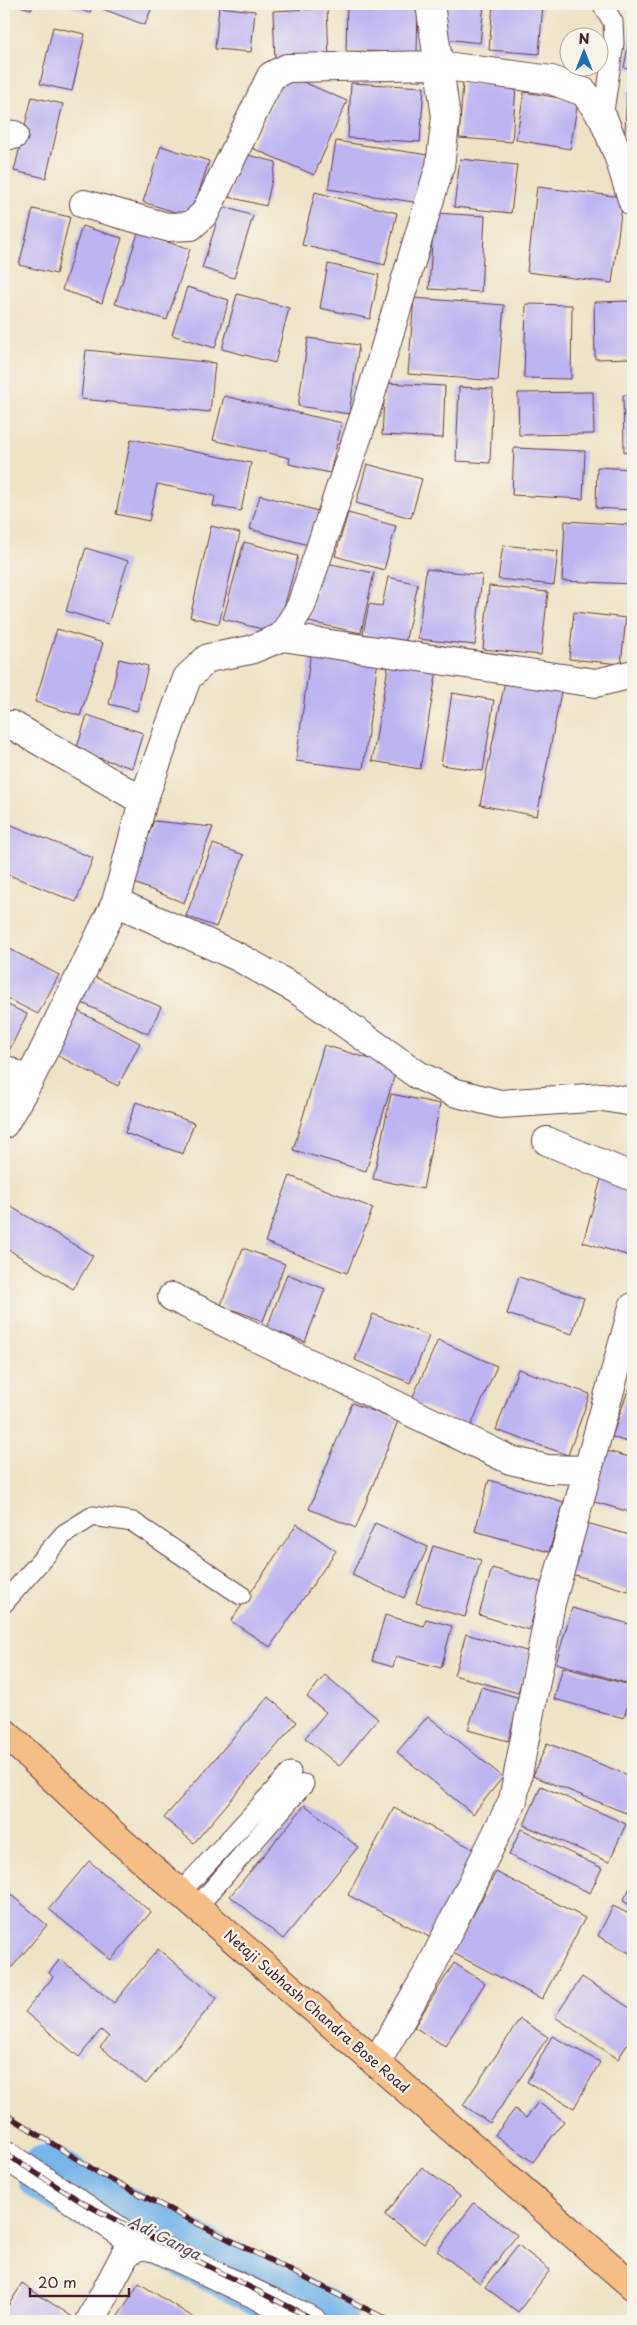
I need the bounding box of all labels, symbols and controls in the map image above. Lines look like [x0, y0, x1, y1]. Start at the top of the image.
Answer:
north arrow [560, 28, 610, 78]
text: N [578, 28, 590, 49]
street label: Netaji Subhash Chandra Bose Road [220, 1925, 414, 2097]
water label: Adi Ganga [125, 2209, 206, 2265]
scale bar [30, 2265, 129, 2297]
text: 20 m [38, 2270, 77, 2293]

